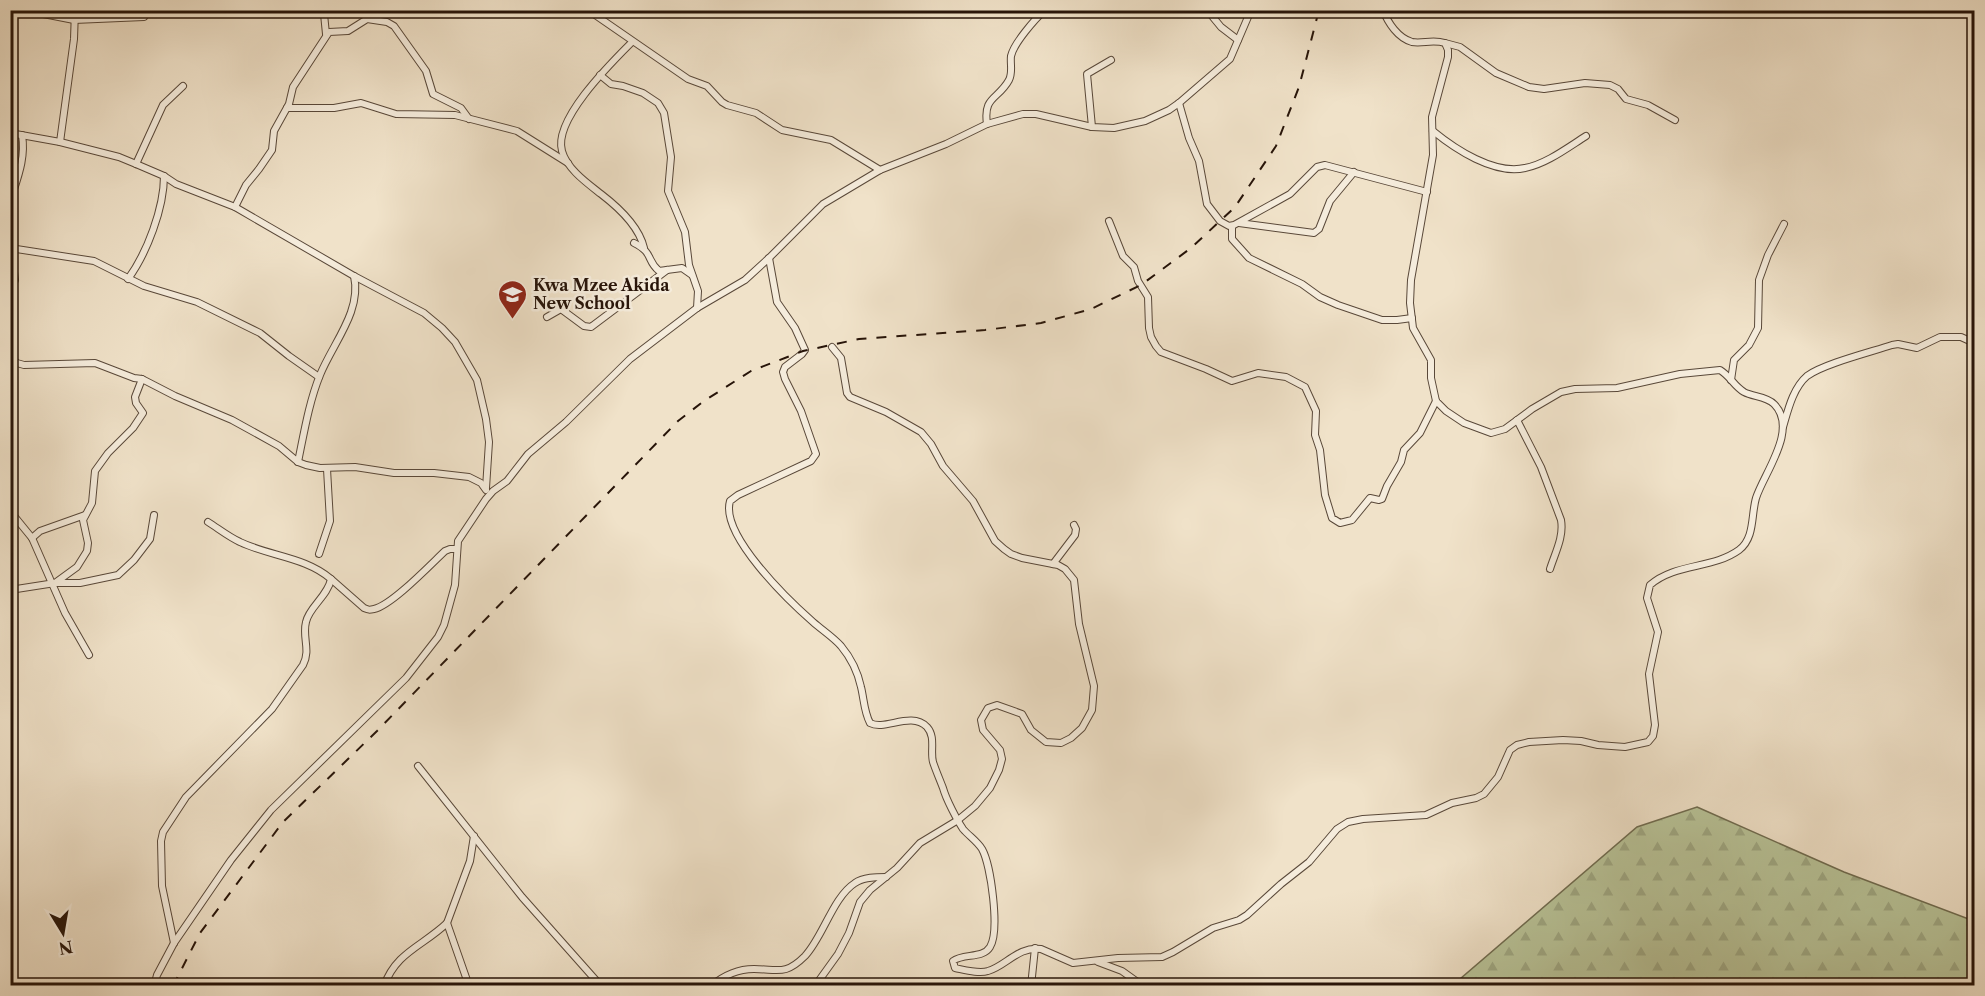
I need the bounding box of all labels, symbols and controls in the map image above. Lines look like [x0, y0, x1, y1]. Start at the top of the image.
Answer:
place label: Kwa Mzee Akida New School [533, 275, 670, 313]
school or university icon: Kwa Mzee Akida New School [496, 278, 528, 320]
north arrow [33, 903, 93, 963]
text: N [57, 937, 75, 959]

